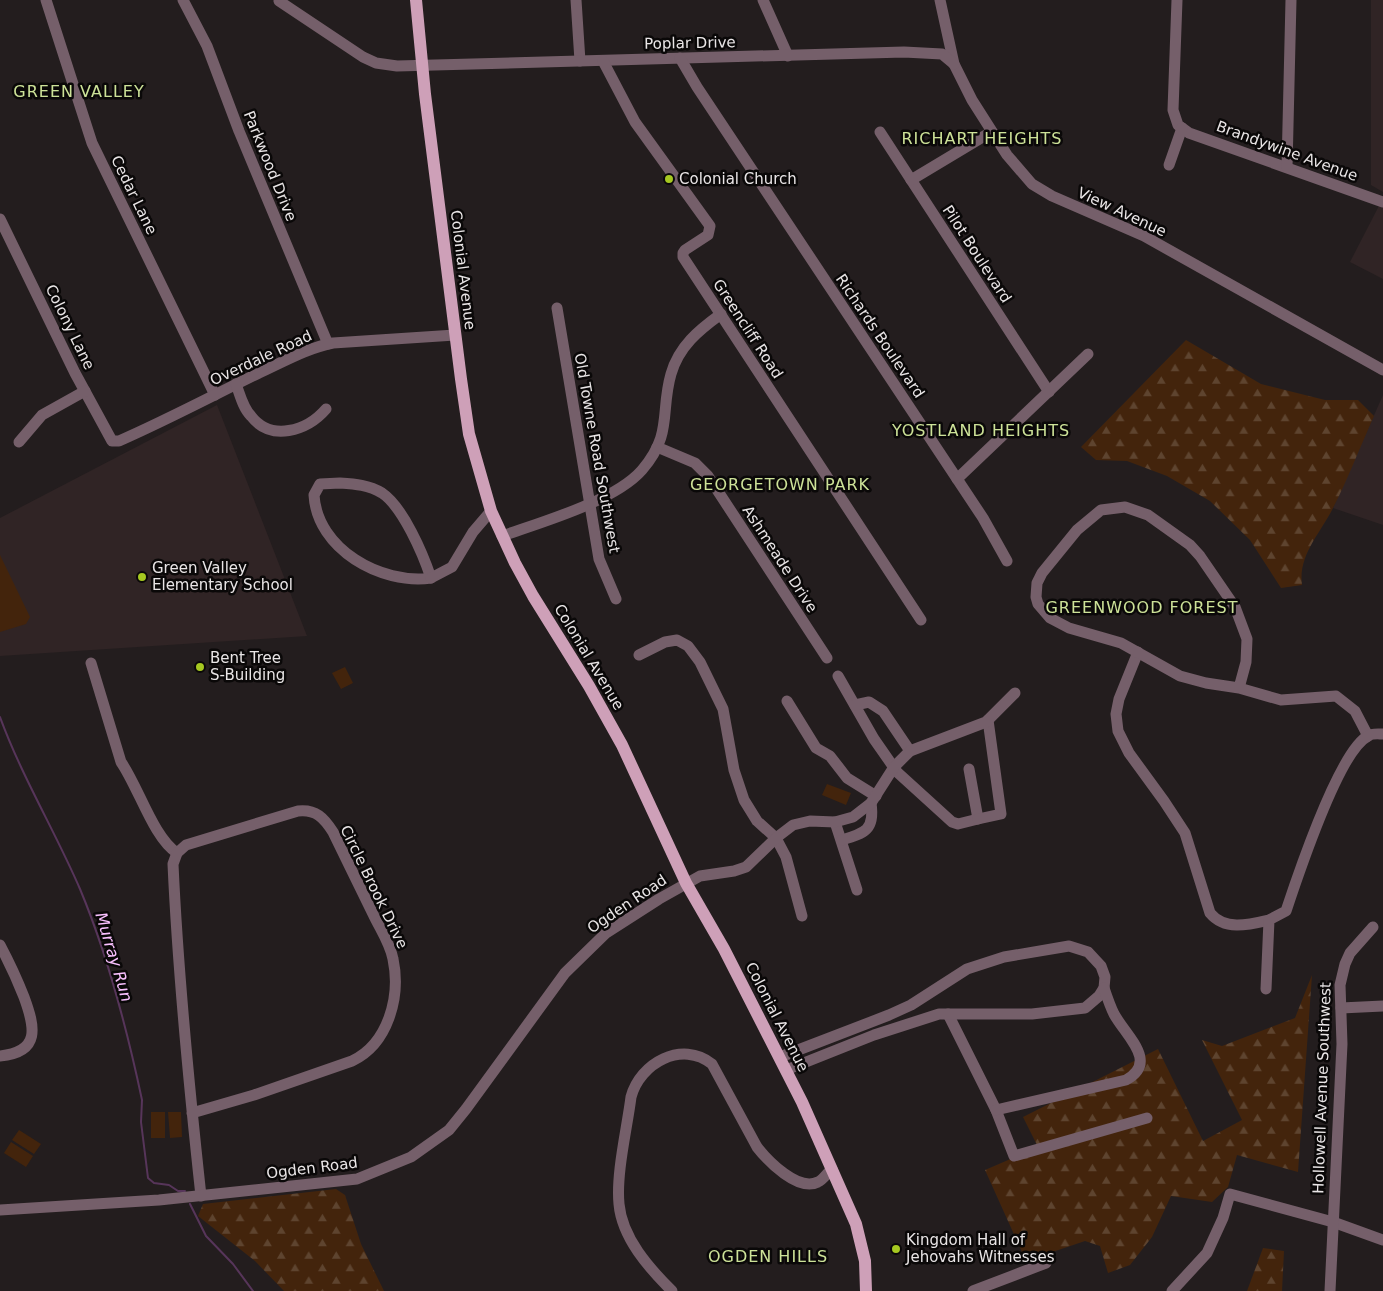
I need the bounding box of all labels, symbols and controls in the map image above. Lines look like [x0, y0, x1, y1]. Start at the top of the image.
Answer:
street label: Poplar Drive [644, 33, 736, 53]
district label: GREEN VALLEY [13, 82, 145, 101]
street label: Parkwood Drive [240, 108, 300, 224]
street label: Brandywine Avenue [1214, 117, 1360, 185]
district label: RICHART HEIGHTS [901, 129, 1063, 148]
street label: Cedar Lane [107, 153, 161, 237]
place label: Colonial Church [679, 170, 797, 188]
marker: Colonial Church [663, 173, 675, 185]
street label: View Avenue [1075, 184, 1169, 240]
street label: Pilot Boulevard [939, 202, 1015, 306]
street label: Colonial Avenue [447, 209, 479, 331]
street label: Richards Boulevard [832, 271, 928, 401]
street label: Greencliff Road [709, 276, 787, 382]
street label: Colony Lane [42, 282, 98, 372]
street label: Overdale Road [207, 327, 315, 389]
street label: Old Towne Road Southwest [571, 351, 624, 555]
district label: YOSTLAND HEIGHTS [891, 421, 1070, 440]
district label: GEORGETOWN PARK [690, 475, 870, 494]
street label: Ashmeade Drive [739, 502, 821, 616]
place label: Green Valley Elementary School [152, 559, 293, 594]
marker: Green Valley Elementary School [136, 571, 148, 583]
district label: GREENWOOD FOREST [1045, 598, 1239, 617]
street label: Colonial Avenue [550, 601, 628, 713]
place label: Bent Tree S-Building [210, 649, 285, 684]
marker: Bent Tree S-Building [194, 661, 206, 673]
street label: Circle Brook Drive [336, 822, 412, 952]
street label: Ogden Road [584, 871, 670, 937]
water label: Murray Run [91, 910, 137, 1004]
street label: Colonial Avenue [742, 959, 812, 1075]
street label: Hollowell Avenue Southwest [1309, 982, 1335, 1194]
street label: Ogden Road [265, 1153, 359, 1183]
place label: Kingdom Hall of Jehovahs Witnesses [905, 1231, 1055, 1266]
marker: Kingdom Hall of Jehovahs Witnesses [890, 1243, 902, 1255]
district label: OGDEN HILLS [708, 1247, 828, 1266]

